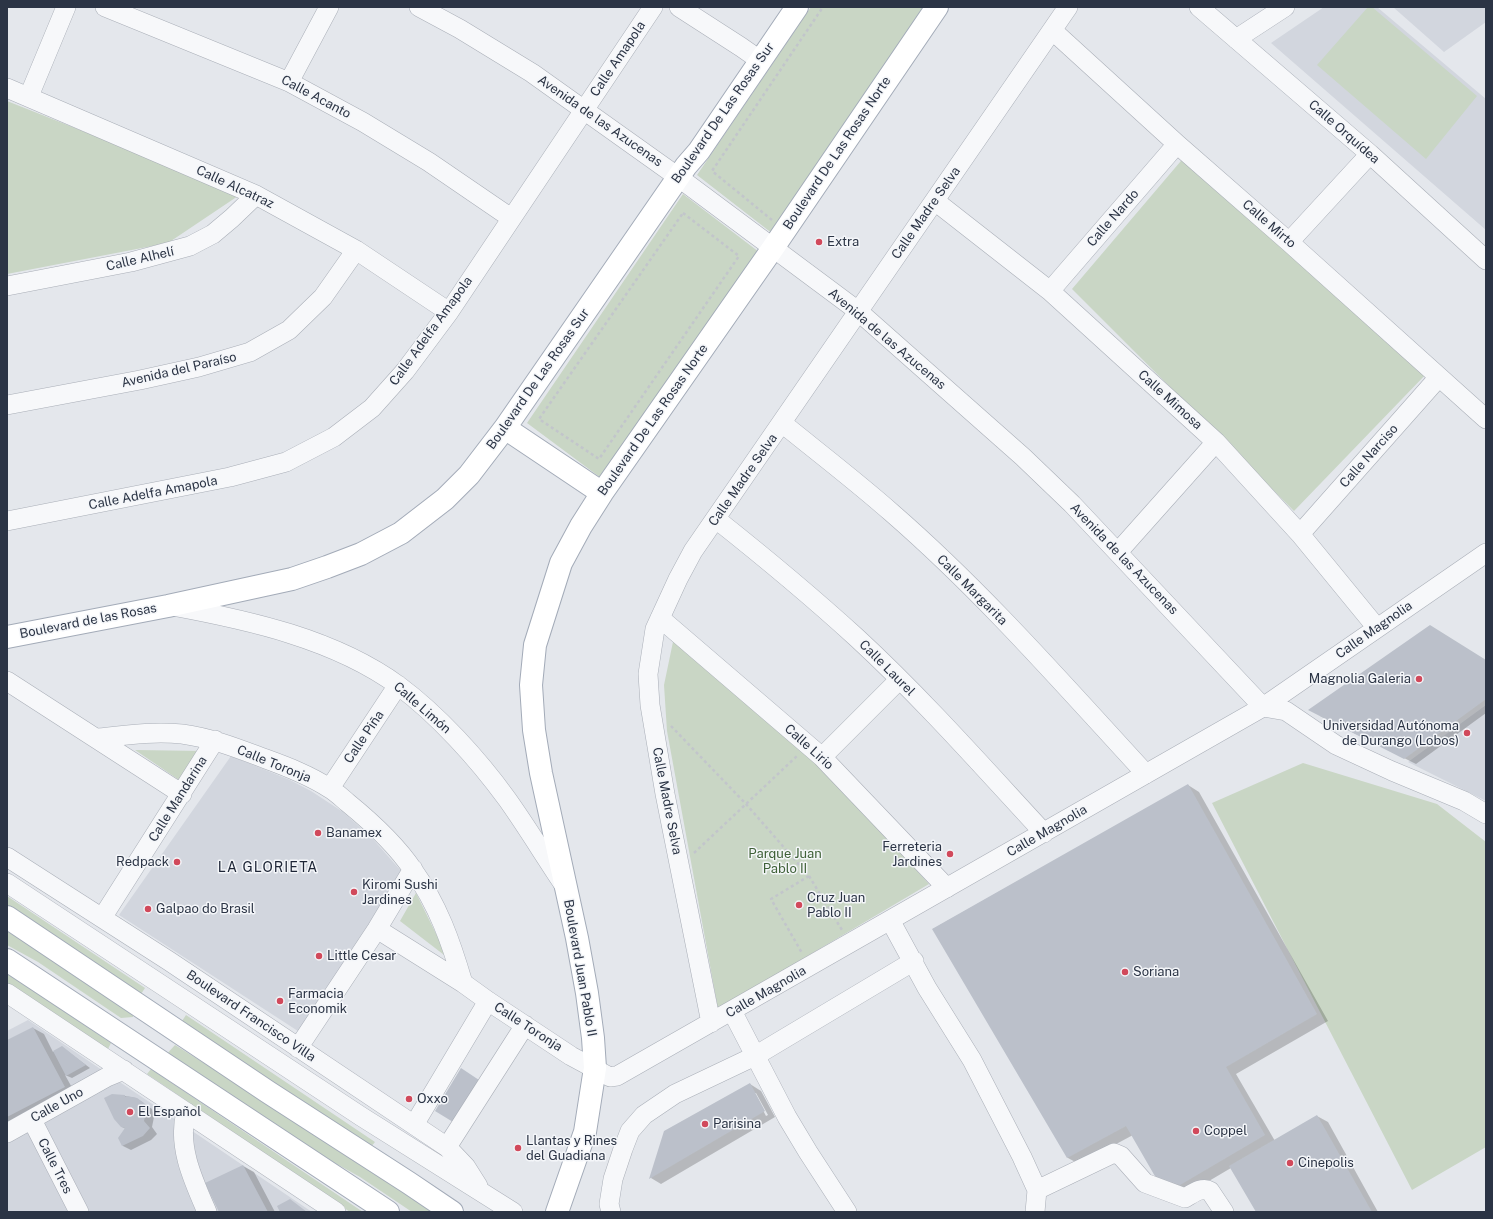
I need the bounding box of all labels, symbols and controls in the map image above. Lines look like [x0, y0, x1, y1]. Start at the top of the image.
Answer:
street label: Calle Amapola [587, 18, 649, 100]
street label: Boulevard De Las Rosas Sur [668, 40, 778, 186]
street label: Calle Acanto [279, 72, 353, 122]
street label: Avenida de las Azucenas [535, 72, 665, 170]
street label: Boulevard De Las Rosas Norte [780, 73, 894, 233]
street label: Calle Orquídea [1305, 97, 1383, 167]
street label: Calle Alcatraz [194, 162, 276, 212]
street label: Calle Madre Selva [888, 164, 964, 262]
street label: Calle Nardo [1084, 186, 1142, 250]
street label: Calle Mirto [1239, 197, 1299, 251]
place label: Extra [827, 234, 859, 250]
marker: Extra [814, 237, 824, 247]
street label: Calle Alhelí [105, 244, 175, 274]
street label: Calle Adelfa Amapola [386, 273, 476, 389]
street label: Avenida de las Azucenas [825, 285, 949, 393]
street label: Boulevard De Las Rosas Sur [483, 306, 593, 452]
street label: Boulevard De Las Rosas Norte [595, 341, 711, 499]
street label: Avenida del Paraíso [120, 349, 238, 391]
street label: Calle Mimosa [1135, 367, 1205, 433]
street label: Calle Narciso [1336, 421, 1402, 491]
street label: Calle Madre Selva [705, 431, 781, 529]
street label: Calle Adelfa Amapola [87, 473, 219, 513]
street label: Avenida de las Azucenas [1067, 500, 1181, 618]
street label: Calle Margarita [934, 552, 1010, 628]
street label: Calle Magnolia [1333, 598, 1415, 662]
street label: Boulevard de las Rosas [18, 600, 158, 642]
street label: Calle Laurel [856, 637, 918, 699]
place label: Magnolia Galeria [1309, 671, 1411, 687]
marker: Magnolia Galeria [1414, 674, 1424, 684]
street label: Calle Limón [390, 679, 454, 737]
street label: Calle Piña [341, 708, 387, 766]
place label: Universidad Autónoma de Durango (Lobos) [1323, 718, 1459, 749]
street label: Calle Lirio [781, 721, 837, 773]
marker: Universidad Autónoma de Durango (Lobos) [1462, 728, 1472, 738]
street label: Calle Toronja [235, 742, 313, 786]
street label: Calle Madre Selva [649, 746, 685, 856]
street label: Calle Mandarina [145, 753, 211, 845]
street label: Calle Magnolia [1004, 802, 1090, 860]
place label: Banamex [326, 825, 382, 841]
marker: Banamex [313, 828, 323, 838]
place label: Ferreteria Jardines [882, 839, 942, 870]
park label: Parque Juan Pablo II [748, 846, 822, 877]
marker: Ferreteria Jardines [945, 849, 955, 859]
place label: Redpack [116, 854, 169, 870]
marker: Redpack [172, 857, 182, 867]
district label: LA GLORIETA [218, 860, 318, 876]
place label: Kiromi Sushi Jardines [362, 877, 438, 908]
marker: Kiromi Sushi Jardines [349, 887, 359, 897]
place label: Cruz Juan Pablo II [807, 890, 865, 921]
street label: Boulevard Juan Pablo II [560, 898, 600, 1038]
marker: Cruz Juan Pablo II [794, 900, 804, 910]
place label: Galpao do Brasil [156, 901, 255, 917]
marker: Galpao do Brasil [143, 904, 153, 914]
place label: Little Cesar [327, 948, 396, 964]
marker: Little Cesar [314, 951, 324, 961]
street label: Calle Magnolia [723, 963, 809, 1021]
place label: Soriana [1133, 964, 1179, 980]
street label: Boulevard Francisco Villa [183, 967, 319, 1065]
marker: Soriana [1120, 967, 1130, 977]
place label: Farmacia Economik [288, 986, 347, 1017]
marker: Farmacia Economik [275, 996, 285, 1006]
street label: Calle Toronja [491, 999, 565, 1055]
street label: Calle Uno [28, 1084, 86, 1126]
place label: Oxxo [417, 1091, 448, 1107]
marker: Oxxo [404, 1094, 414, 1104]
place label: El Español [138, 1104, 201, 1120]
marker: El Español [125, 1107, 135, 1117]
place label: Parisina [713, 1116, 761, 1132]
marker: Parisina [700, 1119, 710, 1129]
place label: Coppel [1204, 1123, 1247, 1139]
marker: Coppel [1191, 1126, 1201, 1136]
place label: Llantas y Rines del Guadiana [526, 1133, 617, 1164]
street label: Calle Tres [34, 1136, 76, 1196]
marker: Llantas y Rines del Guadiana [513, 1143, 523, 1153]
place label: Cinepolis [1298, 1155, 1354, 1171]
marker: Cinepolis [1285, 1158, 1295, 1168]

